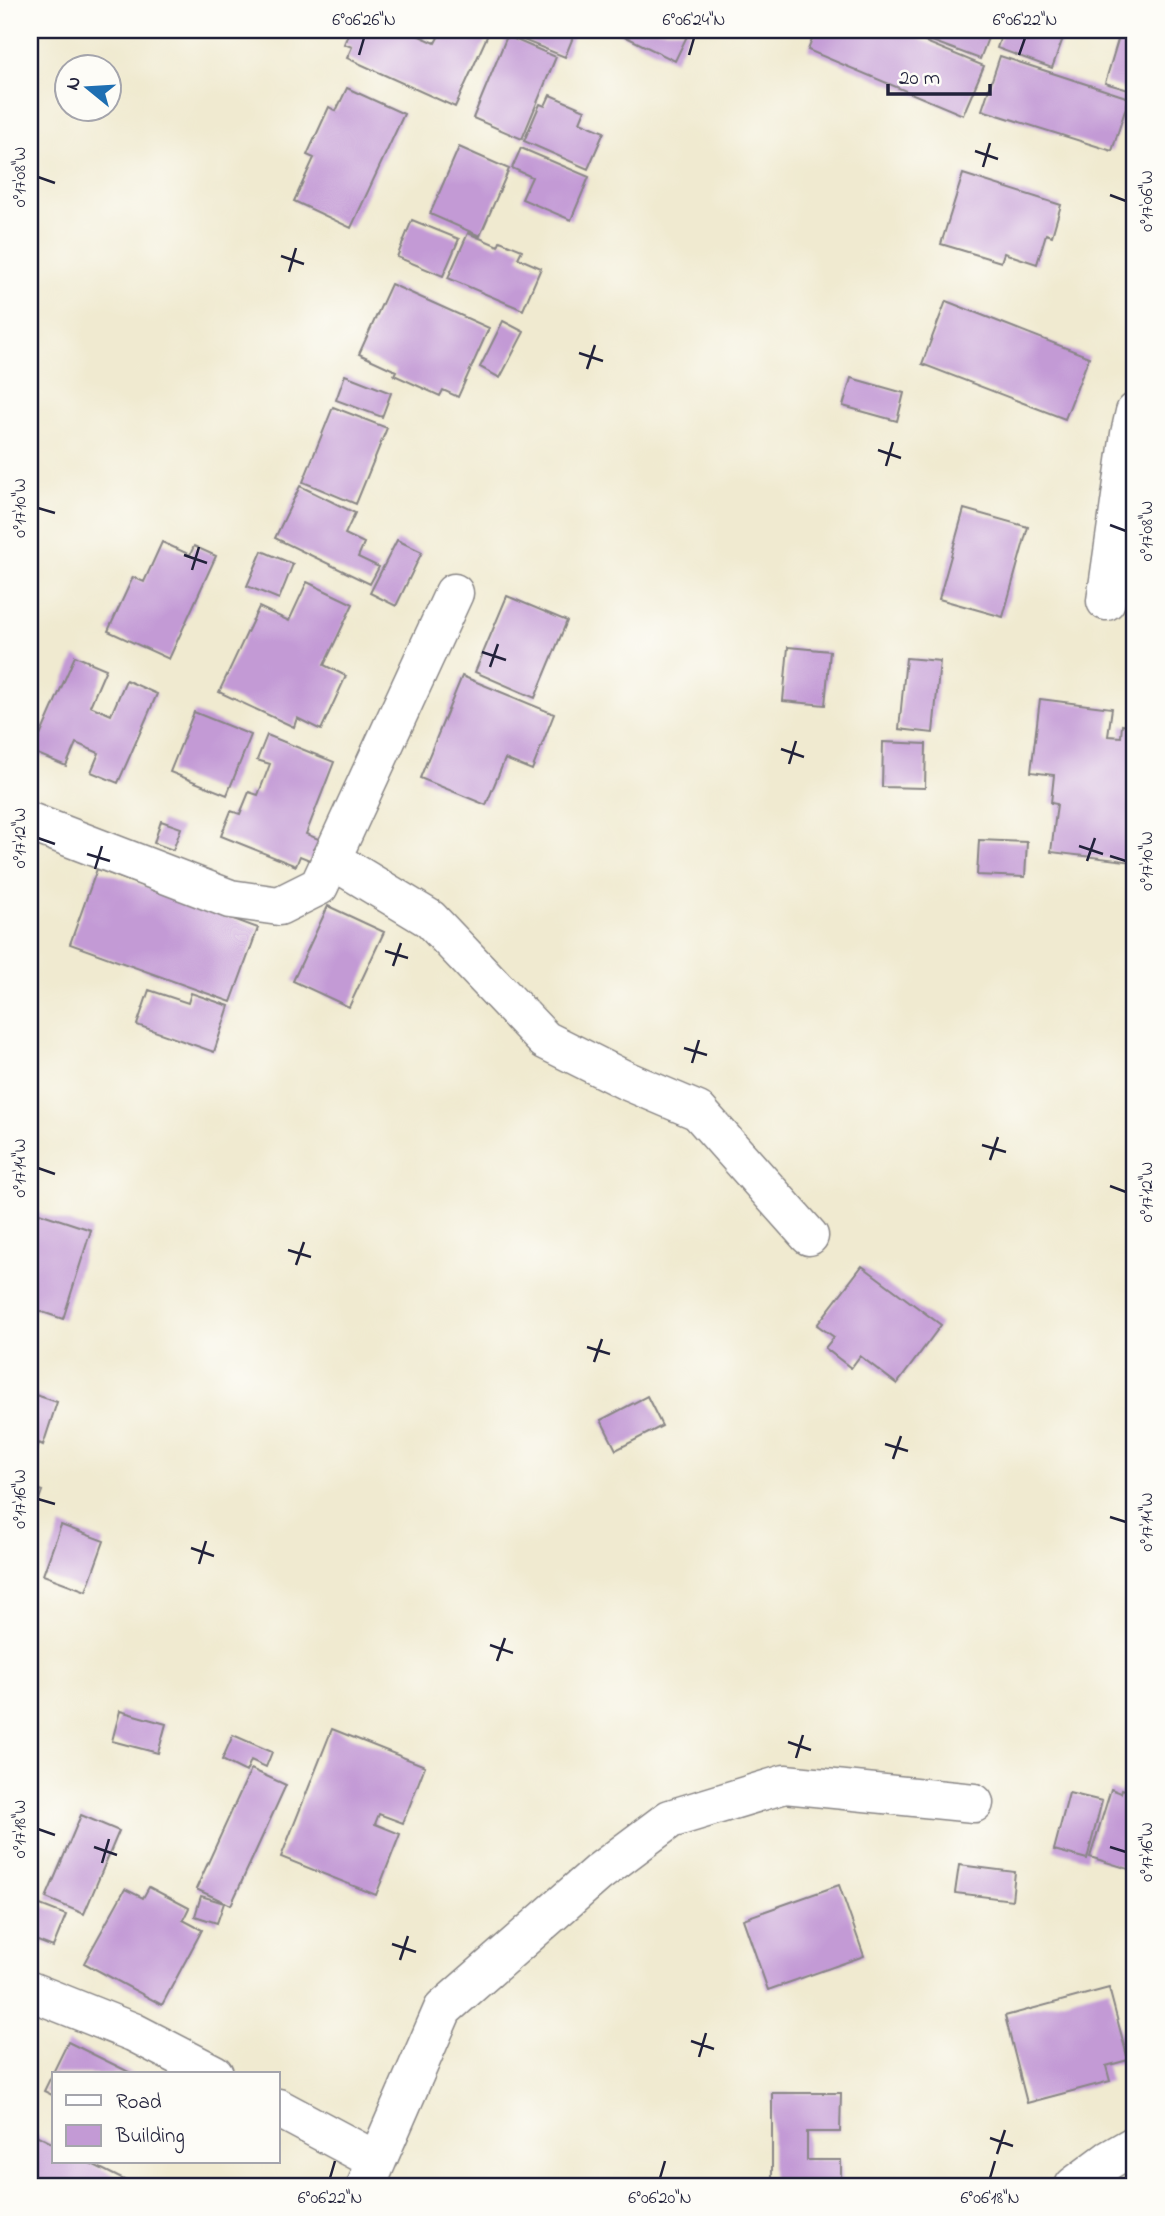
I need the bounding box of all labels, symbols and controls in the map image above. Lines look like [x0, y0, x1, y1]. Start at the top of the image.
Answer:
text: 6°06'26"N [332, 8, 396, 34]
text: 6°06'24"N [662, 8, 726, 34]
text: 6°06'22"N [993, 8, 1057, 34]
north arrow [52, 52, 122, 122]
scale bar [888, 52, 990, 96]
text: 20 m [899, 64, 940, 94]
text: N [59, 73, 89, 94]
text: 0°17'08"W [8, 147, 34, 207]
text: 0°17'06"W [1135, 170, 1161, 232]
text: 0°17'10"W [8, 478, 34, 538]
text: 0°17'08"W [1135, 501, 1161, 561]
text: 0°17'12"W [8, 808, 34, 868]
text: 0°17'10"W [1135, 831, 1161, 891]
text: 0°17'14"W [8, 1138, 34, 1197]
text: 0°17'12"W [1135, 1162, 1161, 1222]
text: 0°17'16"W [8, 1469, 34, 1529]
text: 0°17'14"W [1135, 1492, 1161, 1551]
text: 0°17'18"W [8, 1800, 34, 1858]
text: 0°17'16"W [1135, 1822, 1161, 1882]
legend [52, 2072, 280, 2164]
text: Road [116, 2088, 162, 2118]
text: Building [115, 2122, 185, 2154]
text: 6°06'22"N [298, 2186, 362, 2212]
text: 6°06'20"N [628, 2186, 692, 2212]
text: 6°06'18"N [960, 2186, 1020, 2212]

